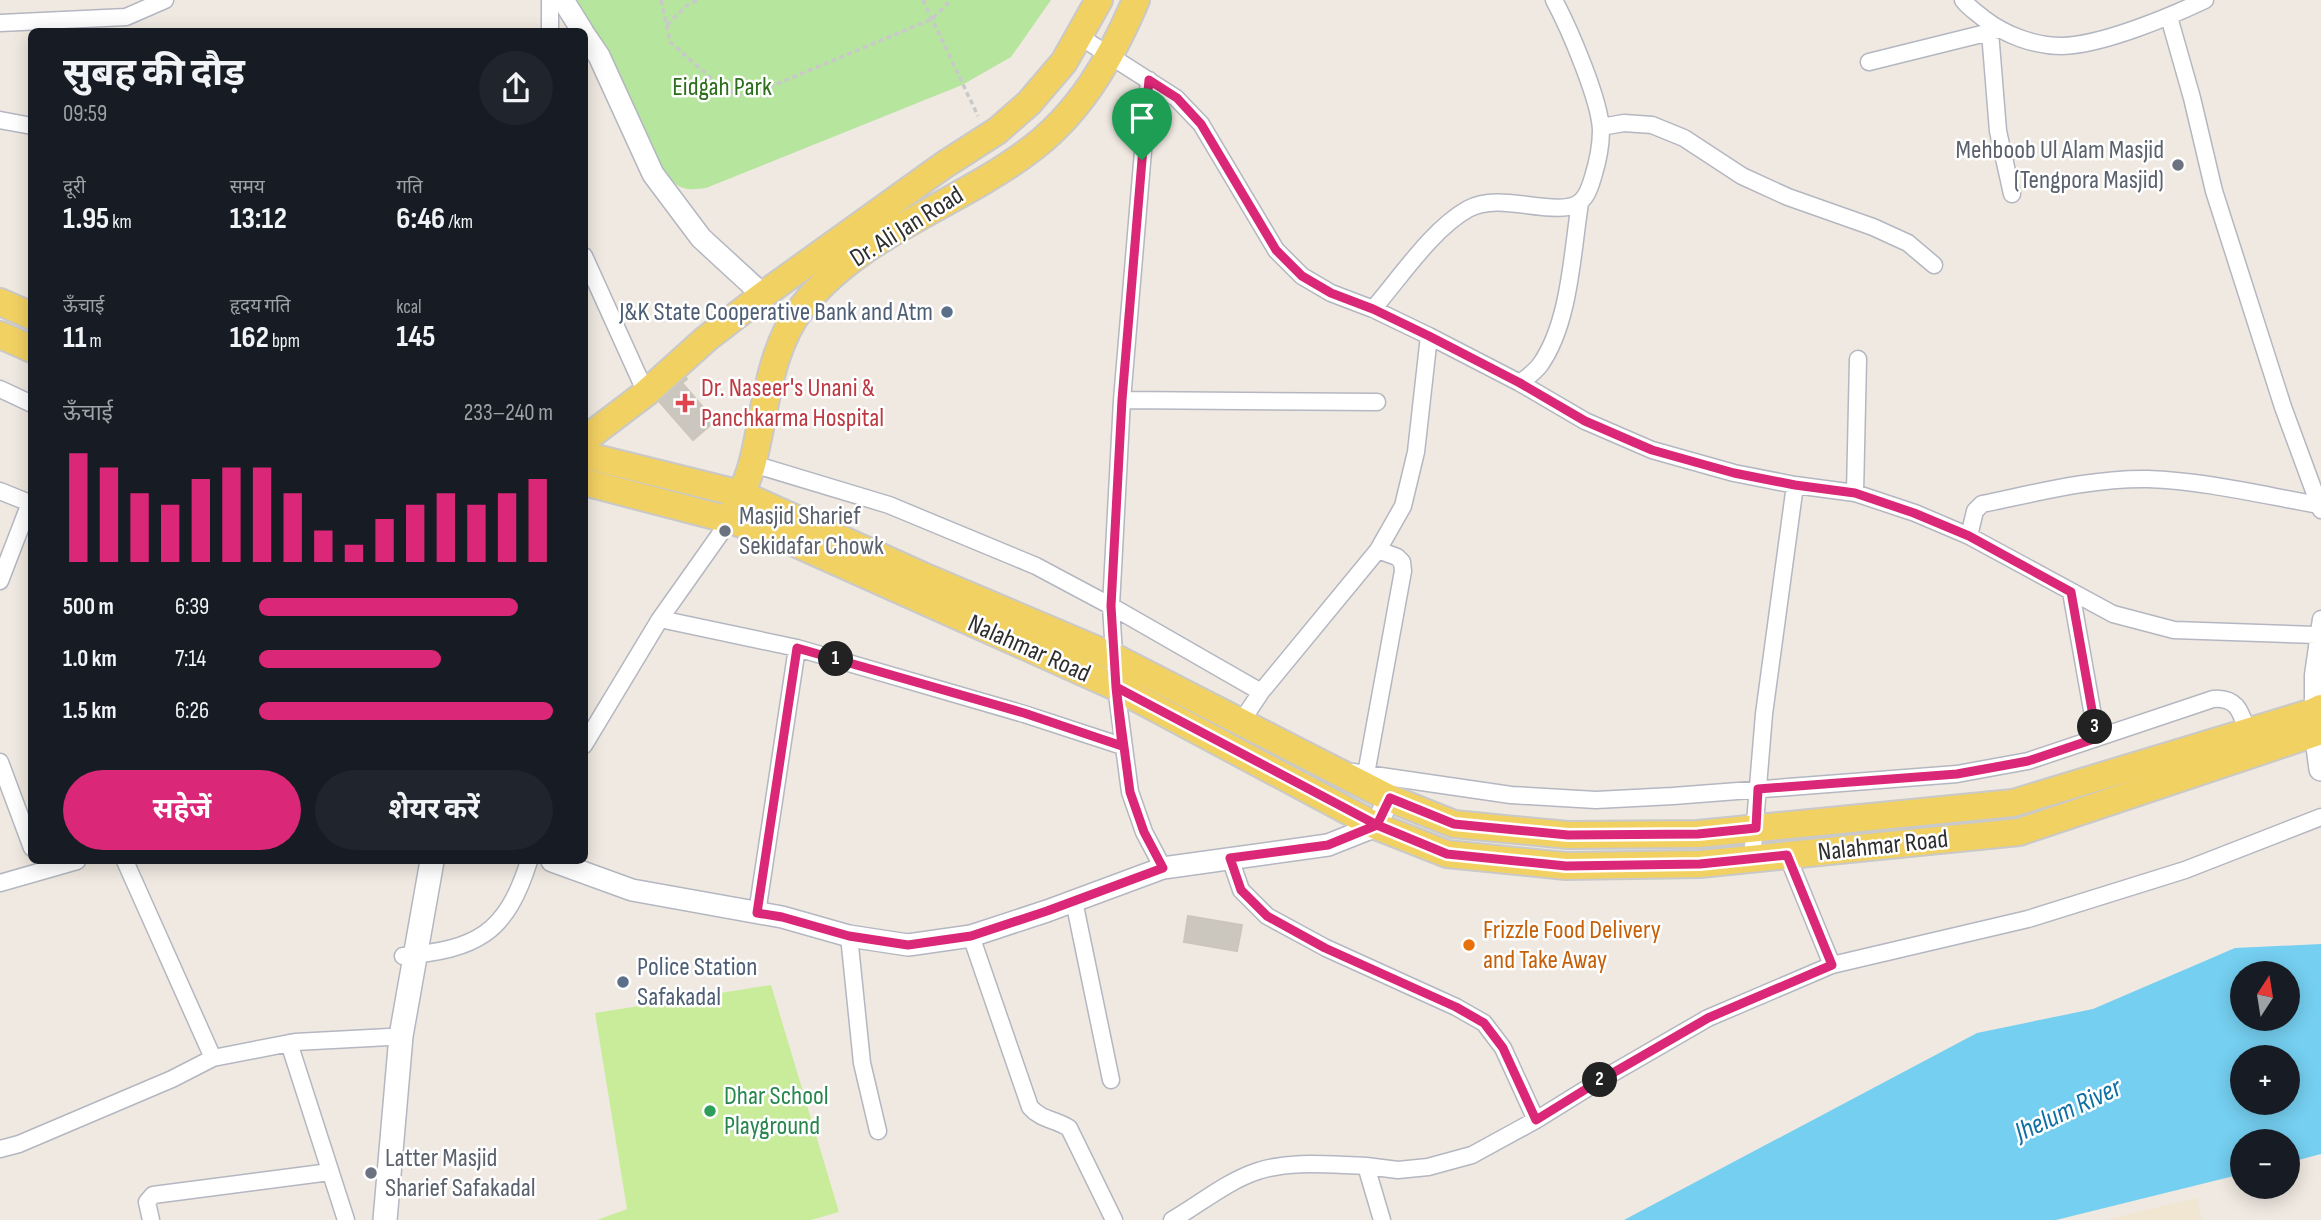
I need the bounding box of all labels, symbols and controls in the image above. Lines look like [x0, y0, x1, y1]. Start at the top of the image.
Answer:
text: सुबह की दौड़ [63, 51, 245, 96]
button: share [479, 51, 553, 125]
park label: Eidgah Park [672, 72, 772, 103]
pin [1112, 88, 1172, 160]
icon: arrive [1123, 99, 1161, 137]
text: 09:59 [63, 100, 107, 128]
place label: Mehboob Ul Alam Masjid (Tengpora Masjid) [1956, 135, 2164, 196]
marker: Mehboob Ul Alam Masjid (Tengpora Masjid) [2170, 157, 2186, 173]
text: दूरी [63, 176, 86, 199]
text: समय [230, 176, 265, 199]
text: गति [396, 176, 423, 199]
street label: Dr. Ali Jan Road [845, 180, 969, 274]
text: 1.95 [63, 201, 109, 237]
text: 13:12 [230, 201, 287, 237]
text: 6:46 [396, 201, 445, 237]
text: km [109, 211, 132, 234]
text: /km [445, 211, 473, 234]
text: ऊँचाई [63, 295, 104, 318]
text: हृदय गति [230, 295, 291, 318]
text: kcal [396, 296, 421, 319]
place label: J&K State Cooperative Bank and Atm [618, 297, 933, 328]
marker: J&K State Cooperative Bank and Atm [939, 304, 955, 320]
text: 145 [396, 319, 436, 355]
text: 11 [63, 320, 87, 356]
text: 162 [230, 320, 269, 356]
text: m [87, 330, 102, 353]
text: bpm [269, 330, 300, 353]
place label: Dr. Naseer's Unani & Panchkarma Hospital [701, 373, 884, 434]
marker: Dr. Naseer's Unani & Panchkarma Hospital [675, 393, 695, 413]
text: ऊँचाई [63, 399, 113, 427]
text: 233–240 m [464, 399, 553, 427]
place label: Masjid Sharief Sekidafar Chowk [739, 501, 884, 562]
marker: Masjid Sharief Sekidafar Chowk [717, 523, 733, 539]
text: 500 m [63, 593, 114, 621]
text: 6:39 [175, 593, 209, 621]
street label: Nalahmar Road [963, 608, 1095, 690]
pin: 1 [818, 642, 854, 676]
text: 1.0 km [63, 645, 117, 673]
text: 7:14 [175, 645, 206, 673]
text: 1 [832, 647, 839, 670]
text: 1.5 km [63, 697, 116, 725]
text: 6:26 [175, 697, 209, 725]
pin: 3 [2078, 710, 2112, 744]
text: 3 [2090, 715, 2099, 738]
button: सहेजें [63, 770, 301, 850]
button: शेयर करें [315, 770, 553, 850]
street label: Nalahmar Road [1816, 824, 1950, 868]
place label: Frizzle Food Delivery and Take Away [1483, 915, 1661, 976]
marker: Frizzle Food Delivery and Take Away [1461, 937, 1477, 953]
place label: Police Station Safakadal [637, 952, 757, 1013]
north arrow [2230, 961, 2300, 1031]
map controls [2230, 961, 2300, 1199]
marker: Police Station Safakadal [615, 974, 631, 990]
button: + [2230, 1045, 2300, 1115]
pin: 2 [1582, 1062, 1618, 1098]
text: 2 [1595, 1068, 1604, 1091]
water label: Jhelum River [2008, 1071, 2128, 1150]
place label: Dhar School Playground [724, 1081, 829, 1142]
marker: Dhar School Playground [702, 1103, 718, 1119]
button: − [2230, 1129, 2300, 1199]
place label: Latter Masjid Sharief Safakadal [385, 1143, 536, 1204]
marker: Latter Masjid Sharief Safakadal [363, 1165, 379, 1181]

